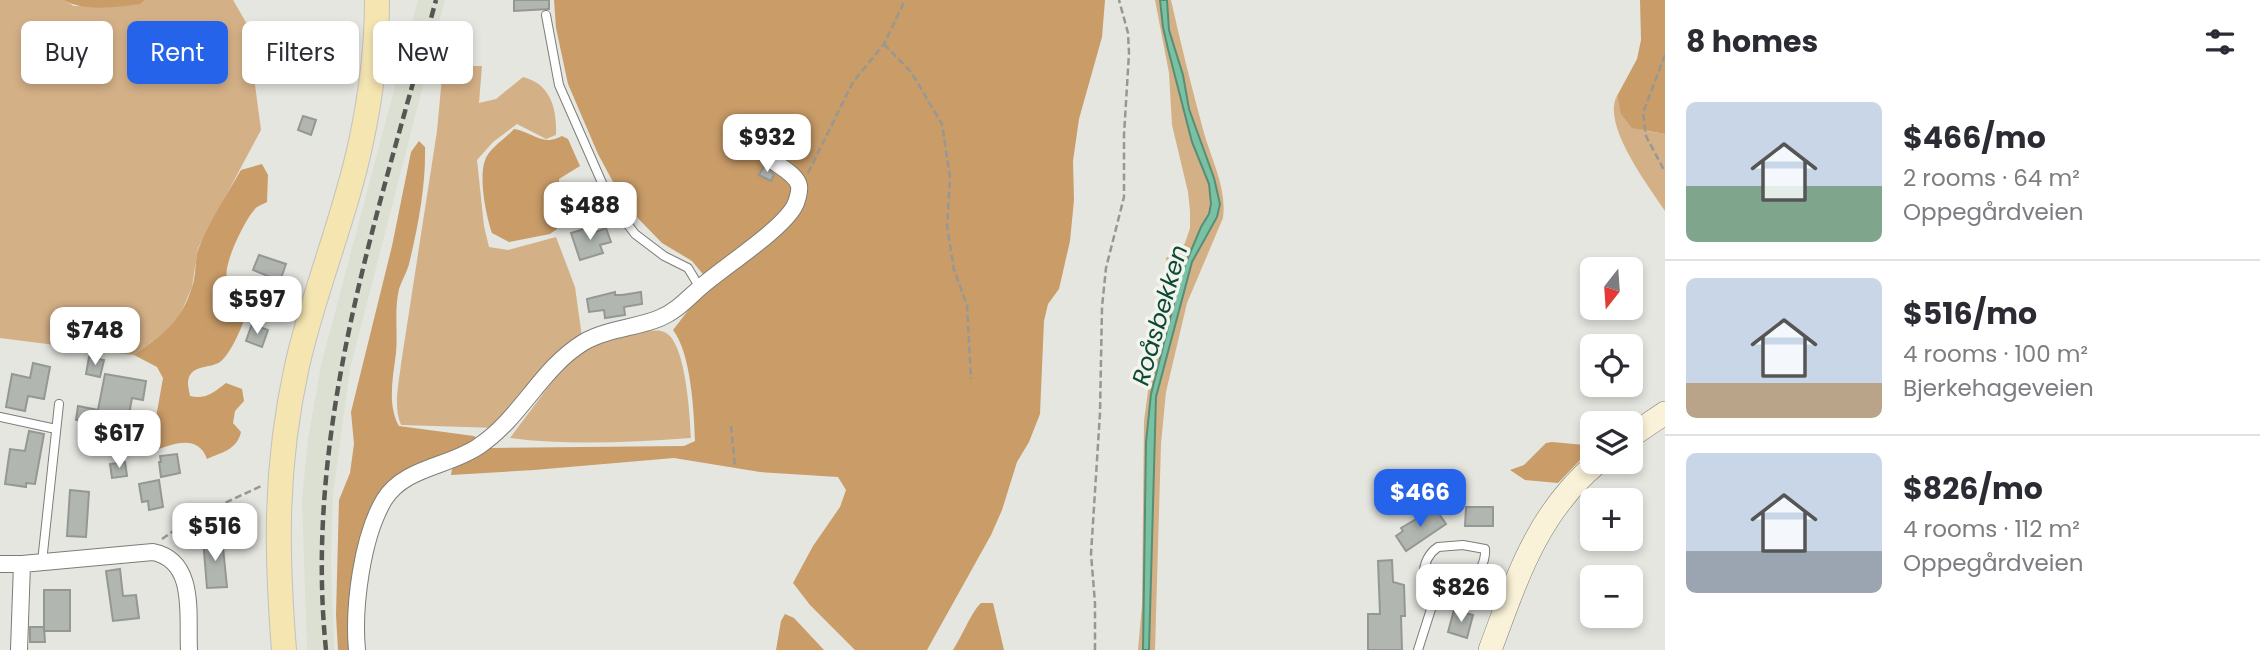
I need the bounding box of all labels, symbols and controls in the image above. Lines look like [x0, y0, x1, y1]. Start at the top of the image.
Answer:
text: 8 homes [1686, 20, 1818, 63]
chip: Buy [21, 21, 113, 84]
chip: Rent [127, 21, 228, 84]
chip: Filters [242, 21, 359, 84]
chip: New [373, 21, 473, 84]
icon: filters [2201, 23, 2239, 61]
pin: $932 [726, 114, 808, 174]
text: $466/mo [1903, 116, 2046, 159]
text: $932 [739, 121, 795, 153]
icon: home [1742, 130, 1826, 214]
text: 2 rooms · 64 m² [1903, 162, 2080, 194]
pin: $488 [549, 182, 631, 242]
text: $488 [560, 189, 620, 221]
text: Oppegårdveien [1903, 196, 2083, 228]
water label: Roåsbekken [1124, 241, 1195, 389]
north arrow [1580, 257, 1643, 320]
map controls [1580, 257, 1643, 628]
pin: $597 [216, 276, 298, 336]
text: $597 [229, 283, 285, 315]
text: $516/mo [1903, 292, 2037, 335]
icon: home [1742, 306, 1826, 390]
pin: $748 [54, 308, 136, 367]
text: $748 [66, 314, 124, 346]
button: locate [1580, 334, 1643, 397]
text: 4 rooms · 100 m² [1903, 338, 2088, 370]
text: Bjerkehageveien [1903, 372, 2094, 404]
pin: $617 [78, 410, 160, 470]
button: layers [1580, 411, 1643, 474]
text: $617 [94, 417, 144, 449]
text: $826/mo [1903, 467, 2043, 510]
pin: $466 [1379, 470, 1461, 529]
text: $466 [1390, 476, 1450, 508]
icon: home [1742, 481, 1826, 565]
button: + [1580, 488, 1643, 551]
pin: $516 [174, 504, 256, 563]
text: $516 [188, 510, 242, 542]
text: 4 rooms · 112 m² [1903, 513, 2080, 545]
text: Oppegårdveien [1903, 547, 2083, 579]
pin: $826 [1420, 564, 1502, 624]
button: − [1580, 565, 1643, 628]
text: $826 [1432, 571, 1490, 603]

